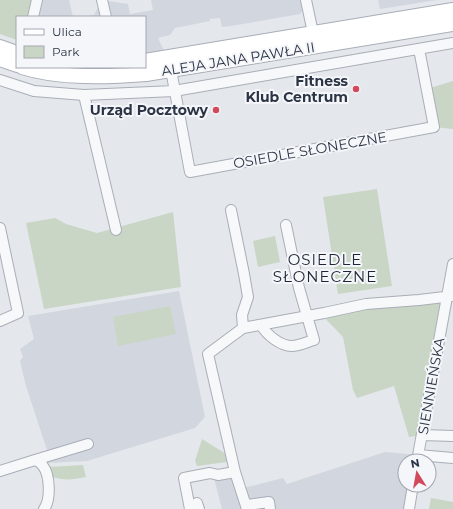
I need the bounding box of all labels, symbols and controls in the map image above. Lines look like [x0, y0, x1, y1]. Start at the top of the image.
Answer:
legend [16, 16, 146, 68]
text: Ulica [52, 24, 82, 39]
street label: ALEJA JANA PAWŁA II [160, 38, 316, 80]
text: Park [52, 44, 80, 59]
place label: Fitness Klub Centrum [245, 72, 349, 106]
marker: Fitness Klub Centrum [351, 84, 361, 94]
place label: Urząd Pocztowy [90, 101, 209, 119]
marker: Urząd Pocztowy [211, 105, 221, 115]
street label: OSIEDLE SŁONECZNE [232, 128, 388, 172]
district label: OSIEDLE SŁONECZNE [273, 250, 377, 286]
street label: SIENNIEŃSKA [414, 335, 449, 436]
north arrow [397, 453, 437, 493]
text: N [409, 455, 421, 471]

